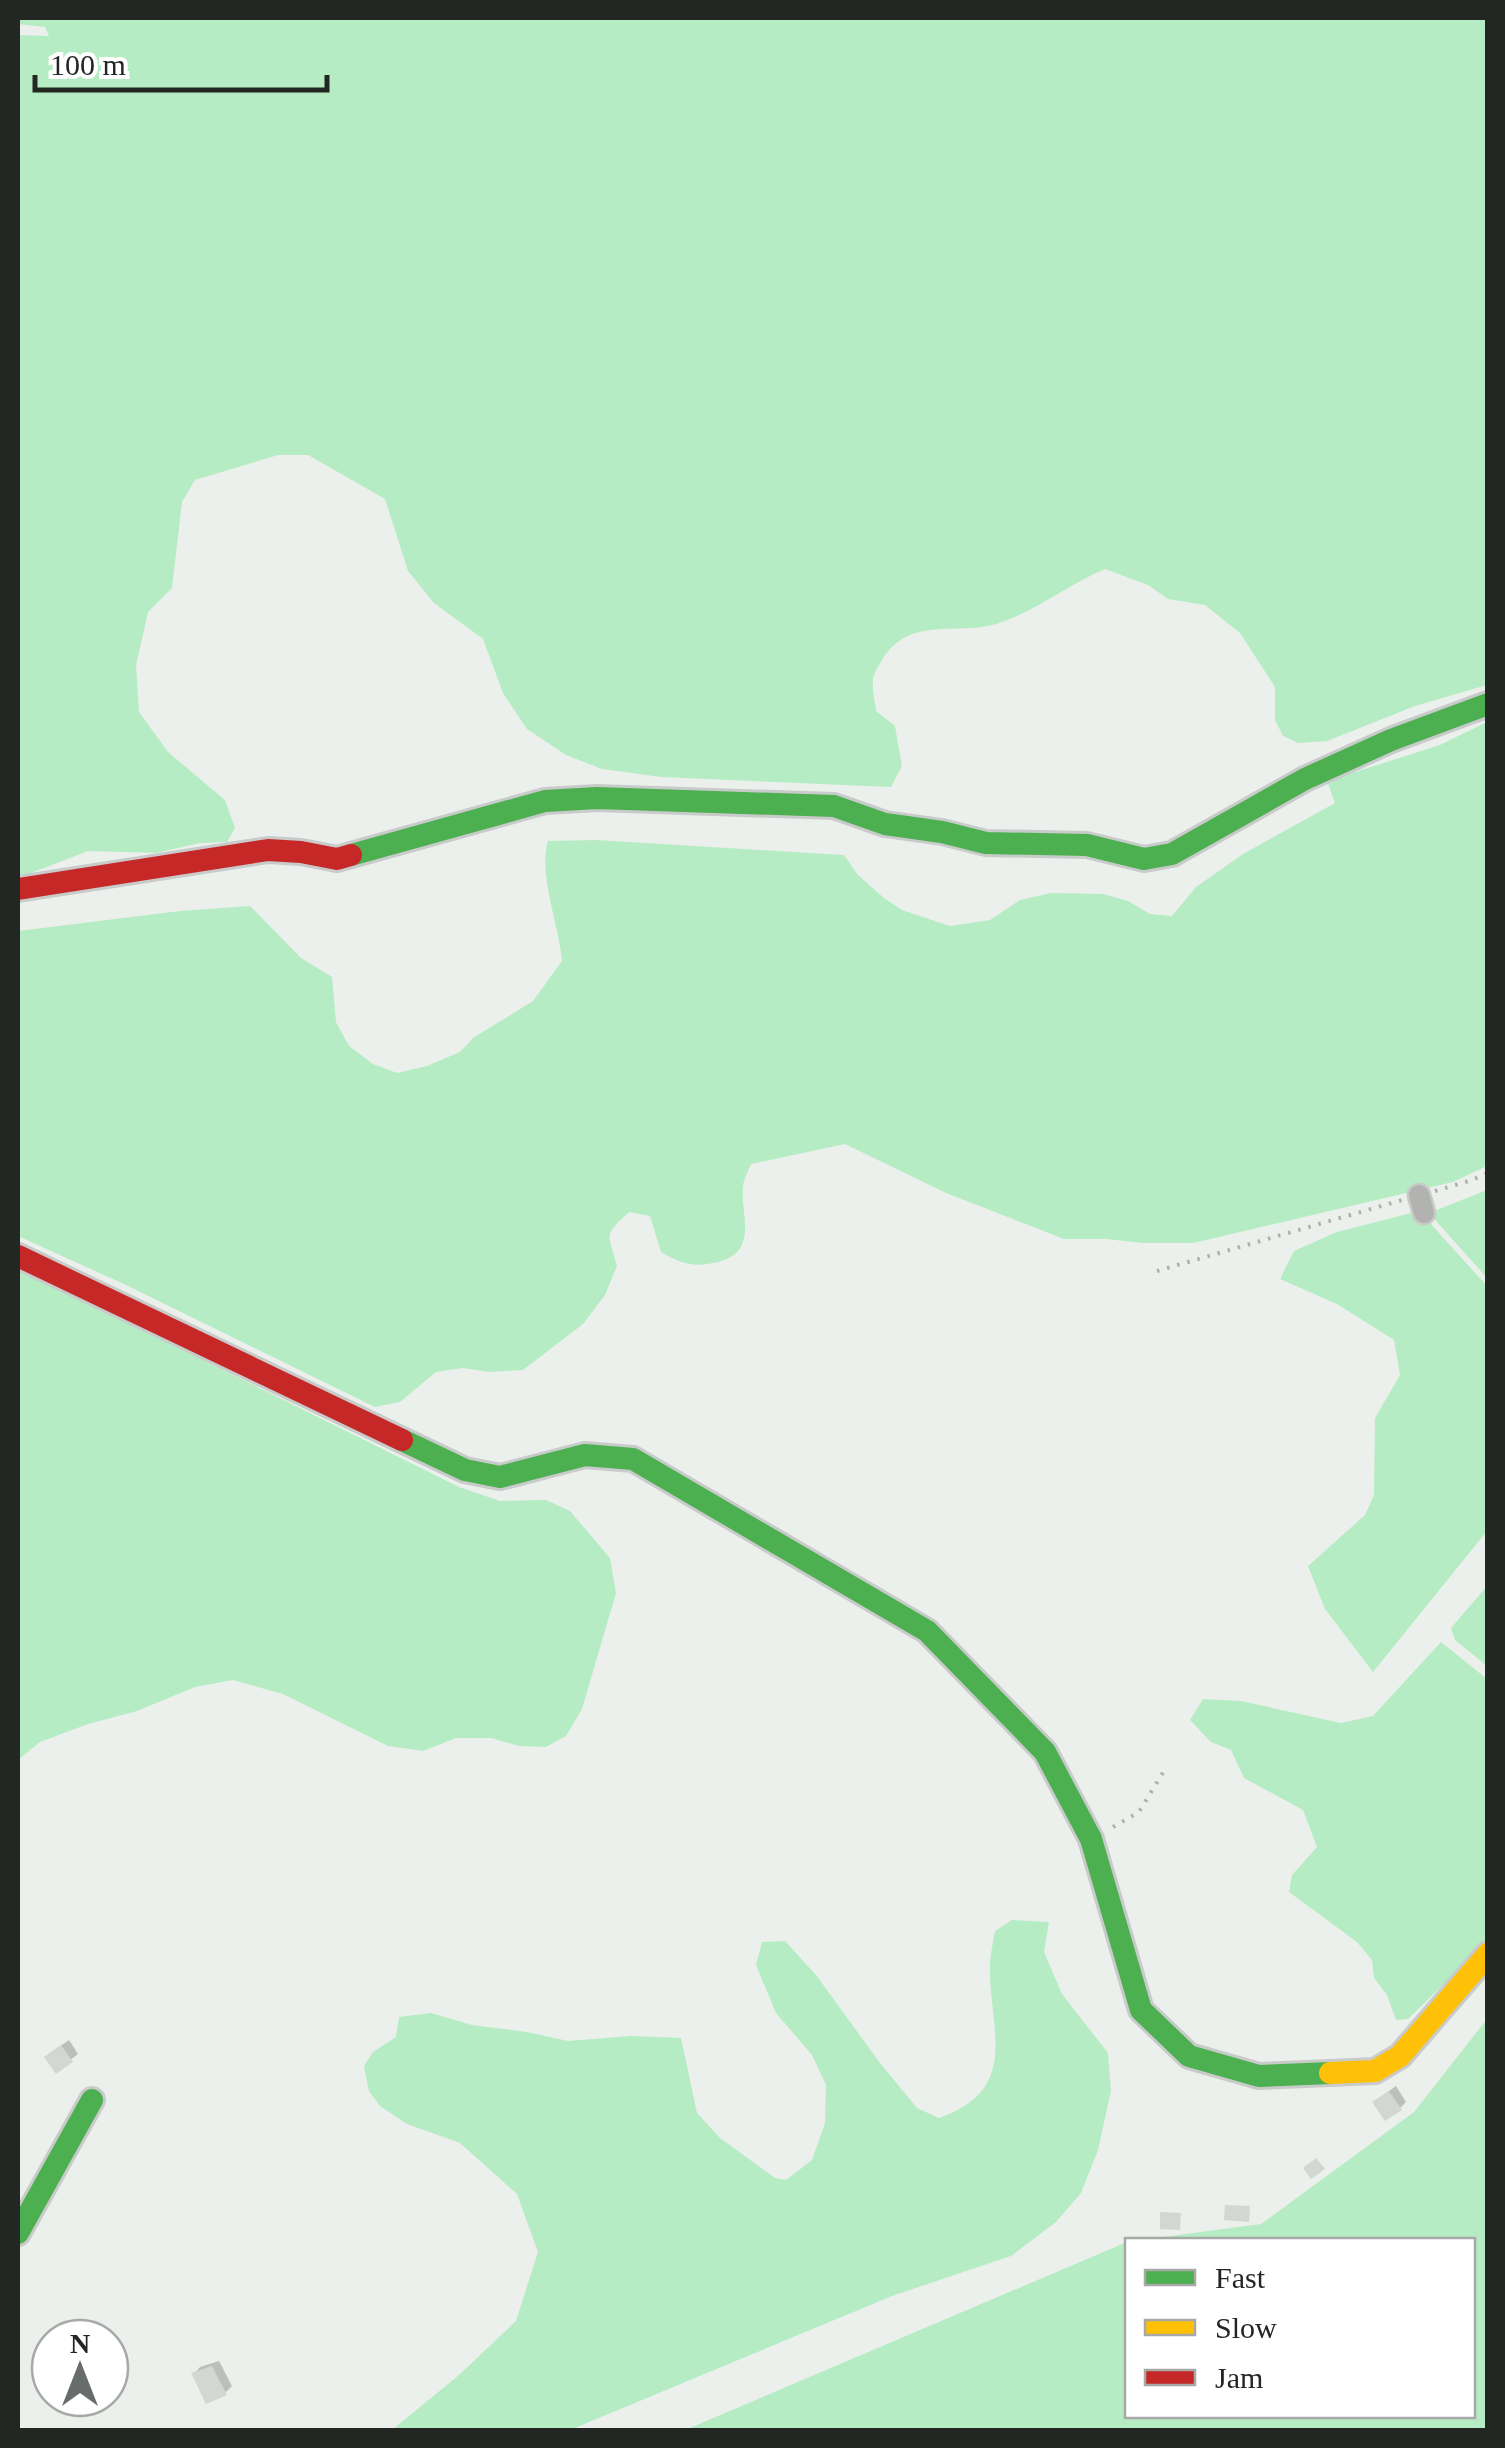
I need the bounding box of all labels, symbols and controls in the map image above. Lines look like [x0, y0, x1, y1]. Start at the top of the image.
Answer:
scale bar [35, 30, 328, 92]
text: 100 m [50, 48, 126, 81]
legend [1125, 2238, 1475, 2418]
text: Fast [1215, 2261, 1266, 2294]
text: Slow [1215, 2311, 1277, 2344]
north arrow [30, 2318, 130, 2418]
text: N [70, 2328, 90, 2359]
text: Jam [1215, 2361, 1263, 2394]

